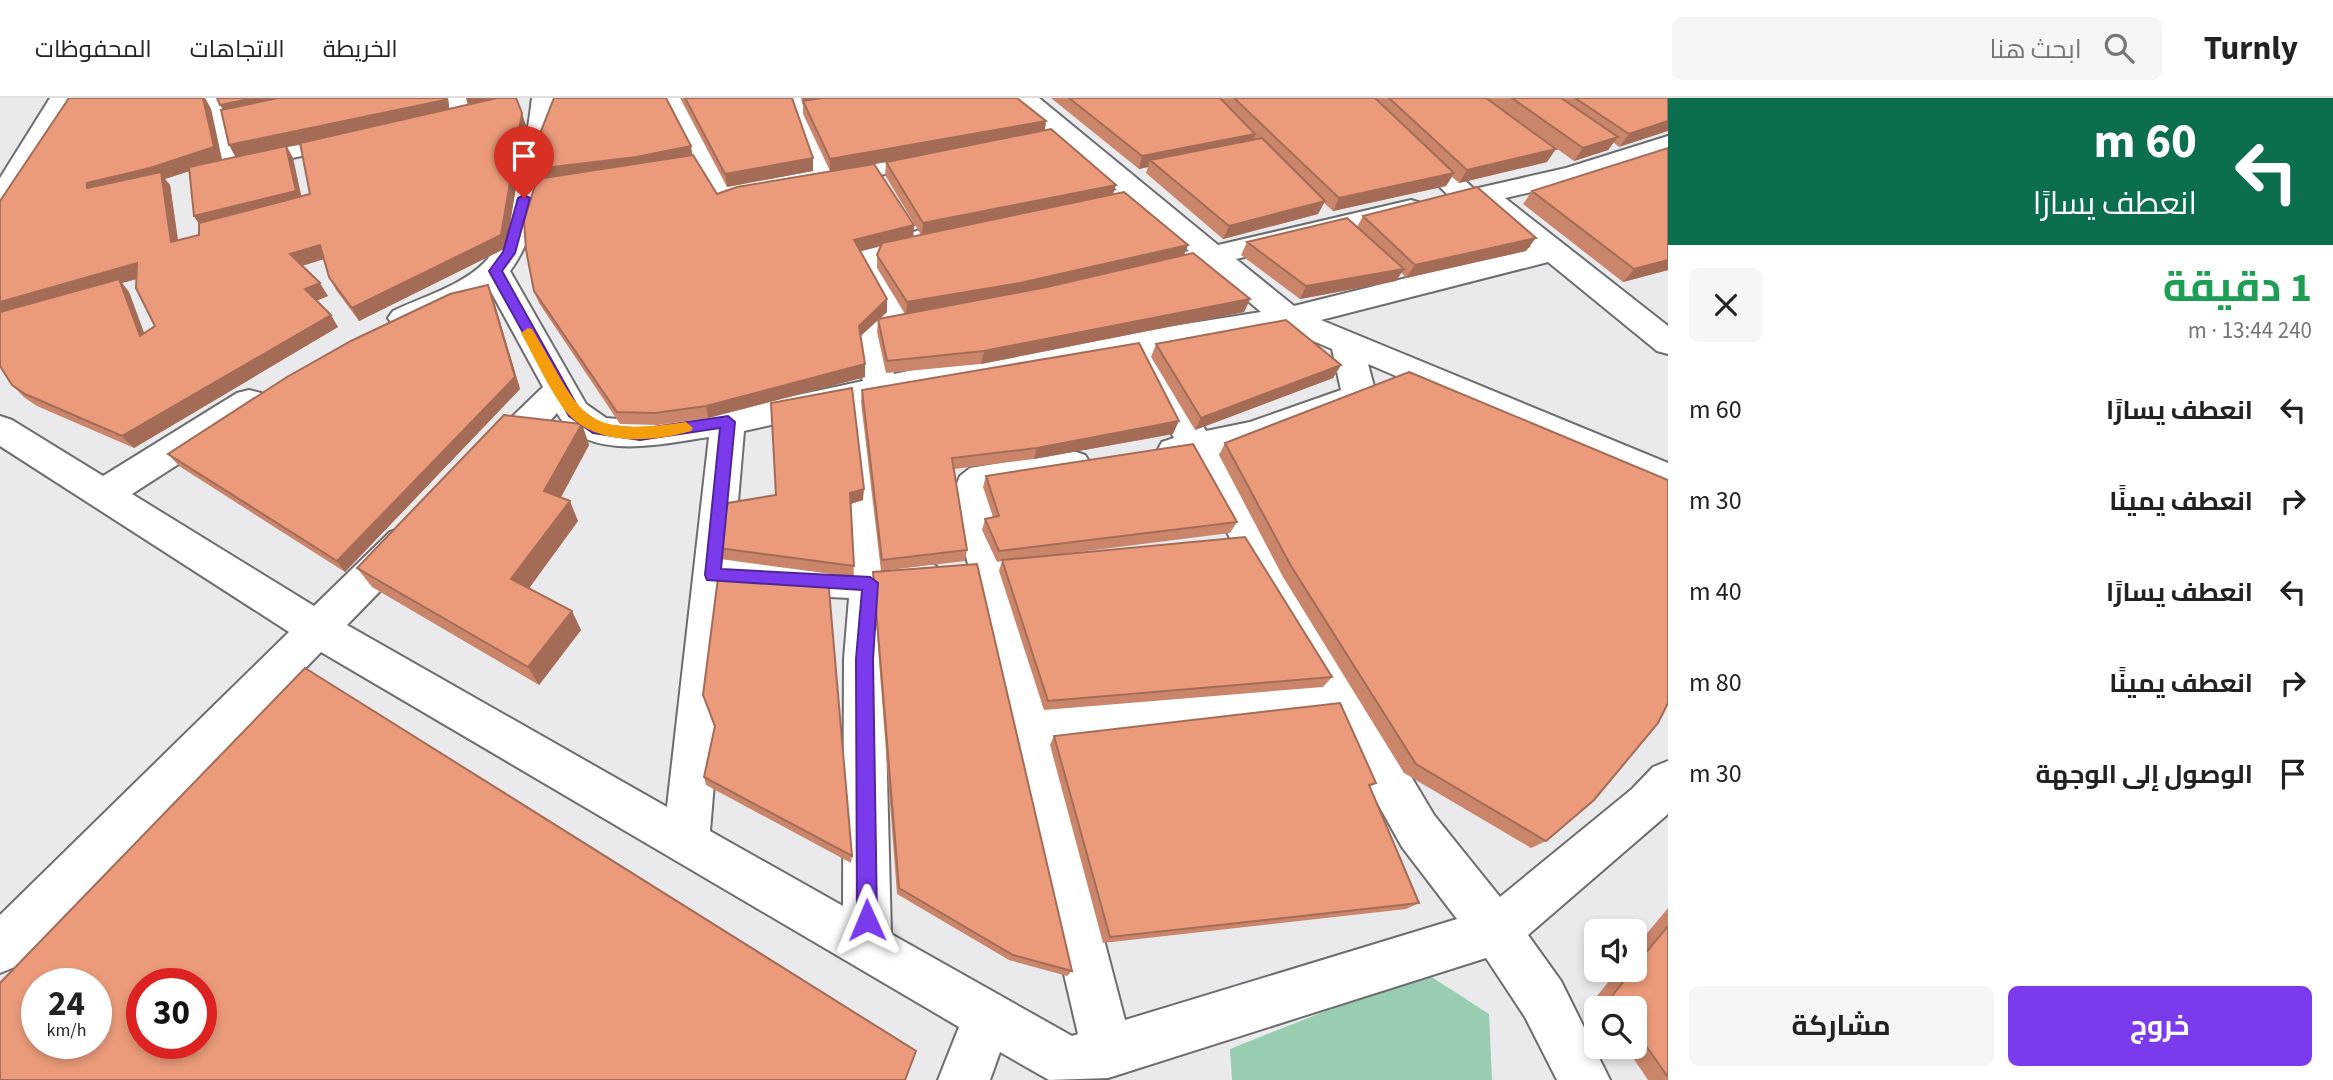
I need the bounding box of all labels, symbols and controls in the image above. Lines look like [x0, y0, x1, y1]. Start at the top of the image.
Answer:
search box [1672, 17, 2162, 80]
text: Turnly [2204, 25, 2298, 72]
icon: search [2100, 29, 2138, 67]
text: ابحث هنا [1990, 31, 2082, 68]
text: المحفوظات [35, 32, 152, 67]
text: الاتجاهات [190, 32, 285, 67]
text: الخريطة [323, 32, 398, 67]
text: 60 m [2093, 107, 2197, 177]
pin [494, 126, 554, 198]
icon: left [2221, 126, 2312, 217]
icon: arrive [505, 137, 543, 175]
text: انعطف يسارًا [2033, 181, 2197, 227]
text: 1 دقيقة [2163, 258, 2312, 318]
button: close [1689, 268, 1763, 342]
text: 240 m · 13:44 [2188, 314, 2312, 347]
text: 60 m [1689, 391, 1742, 428]
icon: left [2274, 391, 2312, 429]
text: انعطف يسارًا [2106, 392, 2253, 429]
text: 30 m [1689, 482, 1742, 519]
icon: right [2274, 482, 2312, 520]
text: انعطف يمينًا [2109, 483, 2253, 520]
text: 40 m [1689, 573, 1742, 610]
icon: left [2274, 573, 2312, 611]
text: انعطف يسارًا [2106, 574, 2253, 611]
text: 80 m [1689, 664, 1742, 701]
icon: right [2274, 664, 2312, 702]
text: انعطف يمينًا [2109, 665, 2253, 702]
text: 30 m [1689, 755, 1742, 792]
icon: arrive [2274, 755, 2312, 793]
text: الوصول إلى الوجهة [2035, 756, 2253, 793]
position arrow [830, 883, 904, 957]
map controls [1584, 919, 1647, 1059]
button: sound [1584, 919, 1647, 982]
speed limit sign: 30 [126, 968, 217, 1059]
text: 24 [48, 979, 85, 1029]
button: مشاركة [1689, 986, 1994, 1066]
button: خروج [2008, 986, 2312, 1066]
button: search [1584, 996, 1647, 1059]
text: km/h [47, 1018, 86, 1043]

